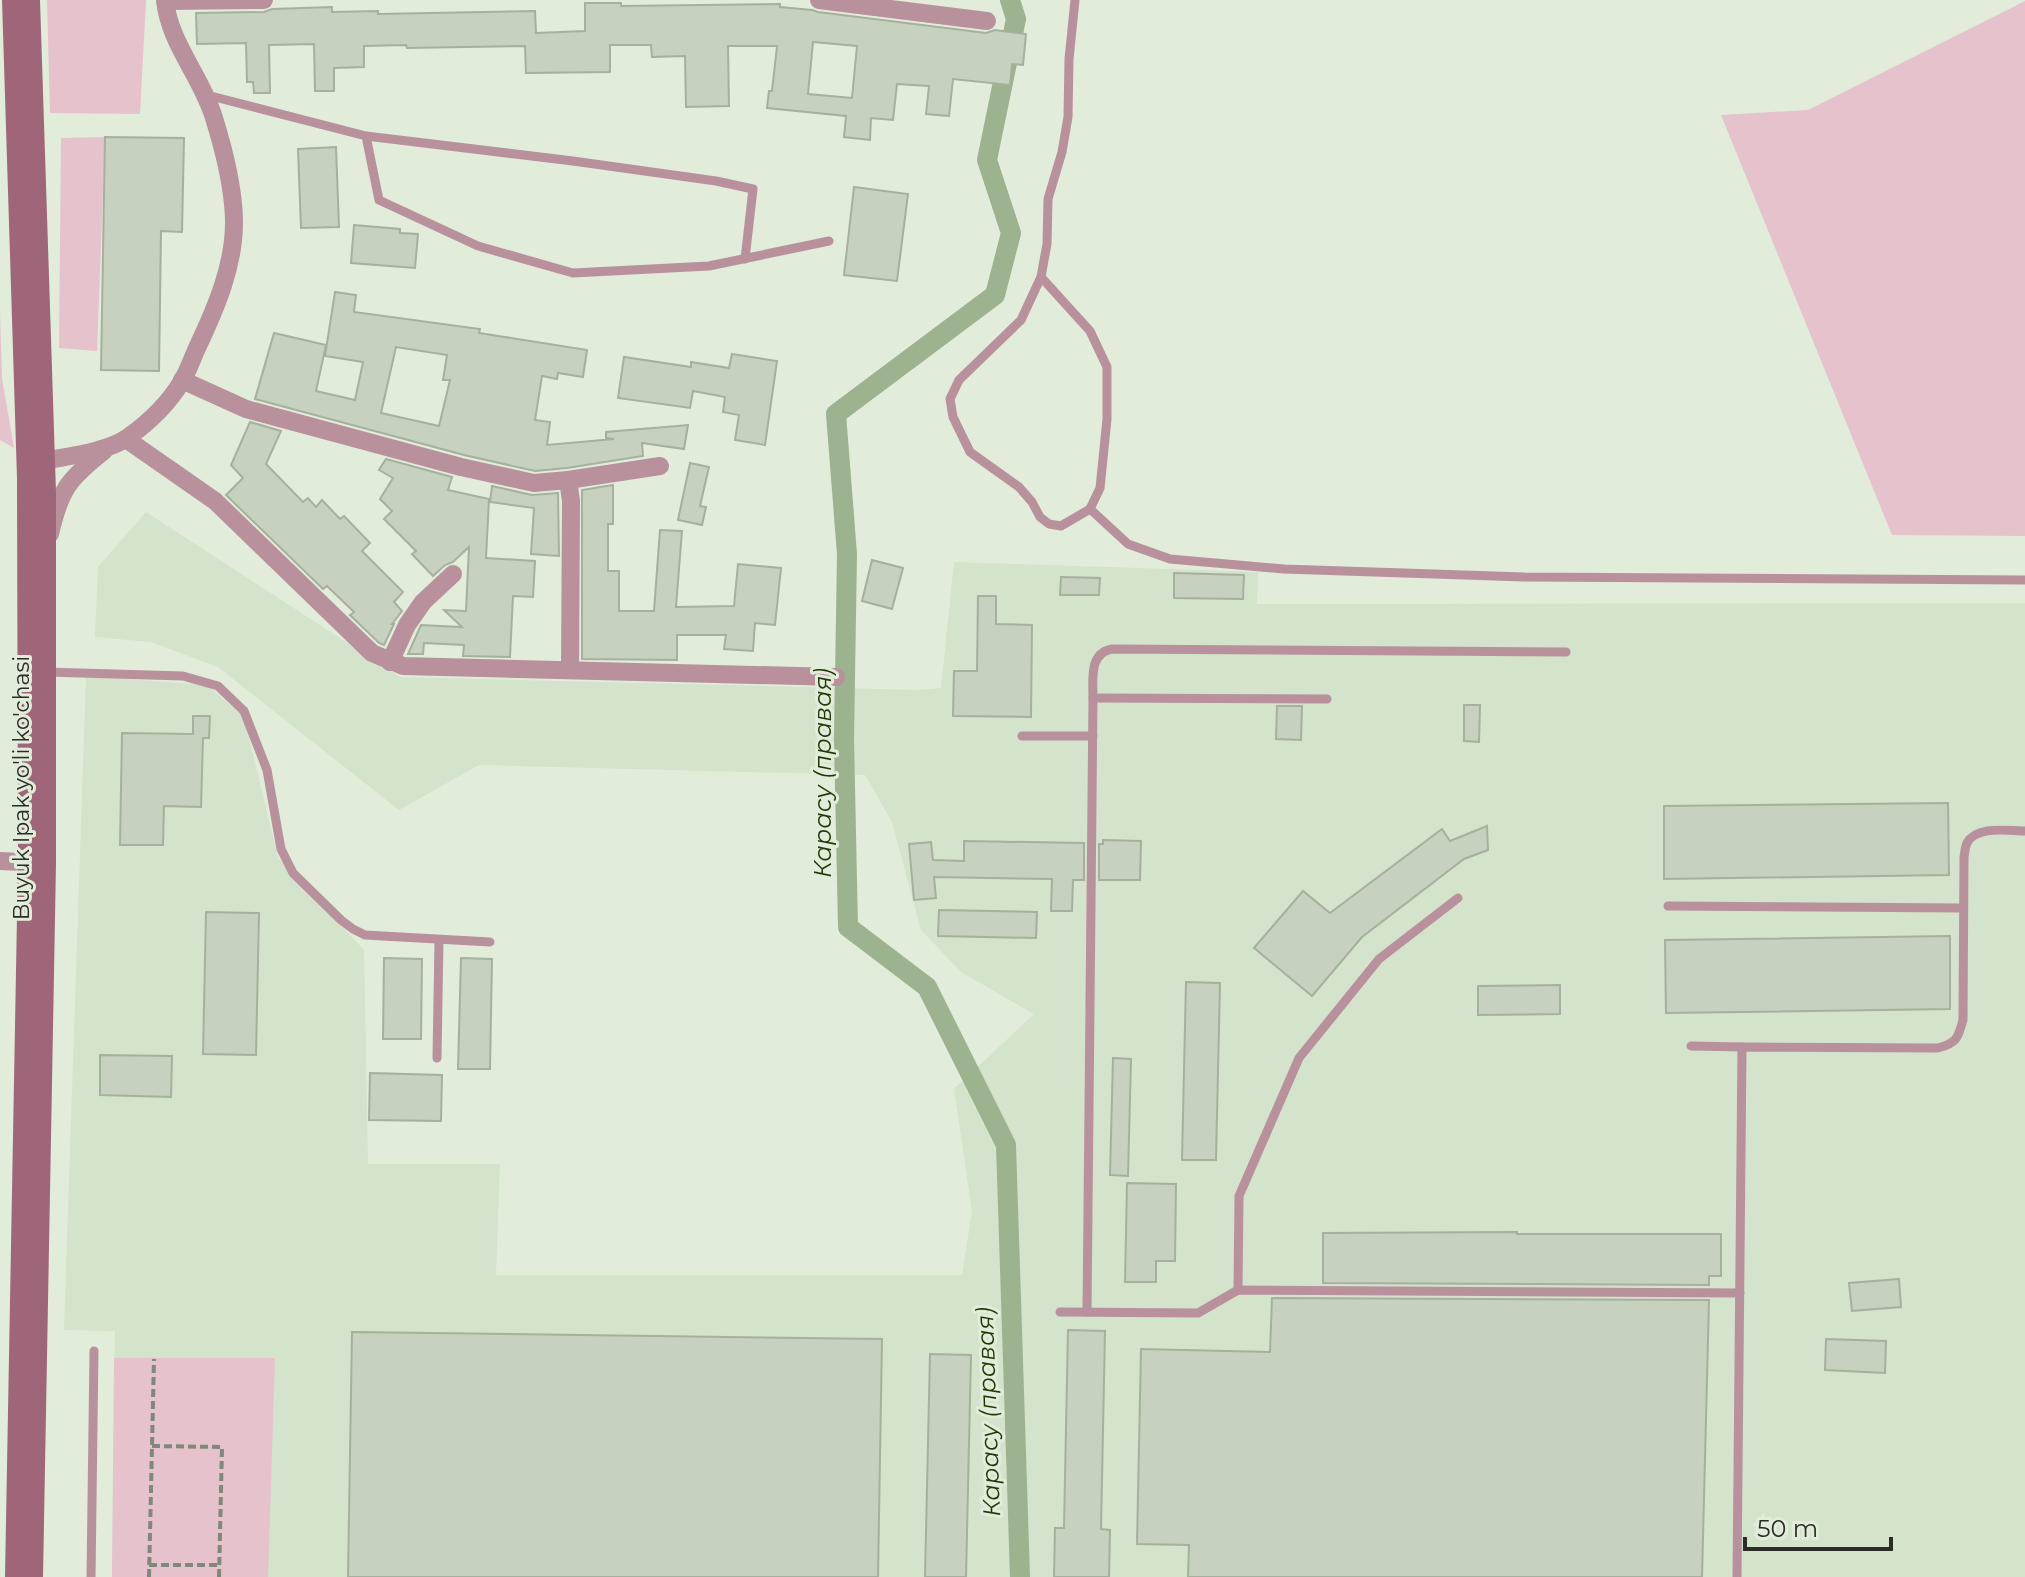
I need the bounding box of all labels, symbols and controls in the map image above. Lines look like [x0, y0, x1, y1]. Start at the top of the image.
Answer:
street label: Buyuk Ipak yo'li ko'chasi [8, 656, 35, 920]
water label: Карасу (правая) [808, 668, 837, 878]
water label: Карасу (правая) [970, 1307, 1006, 1517]
scale bar [1745, 1501, 1891, 1551]
text: 50 m [1757, 1514, 1818, 1543]

